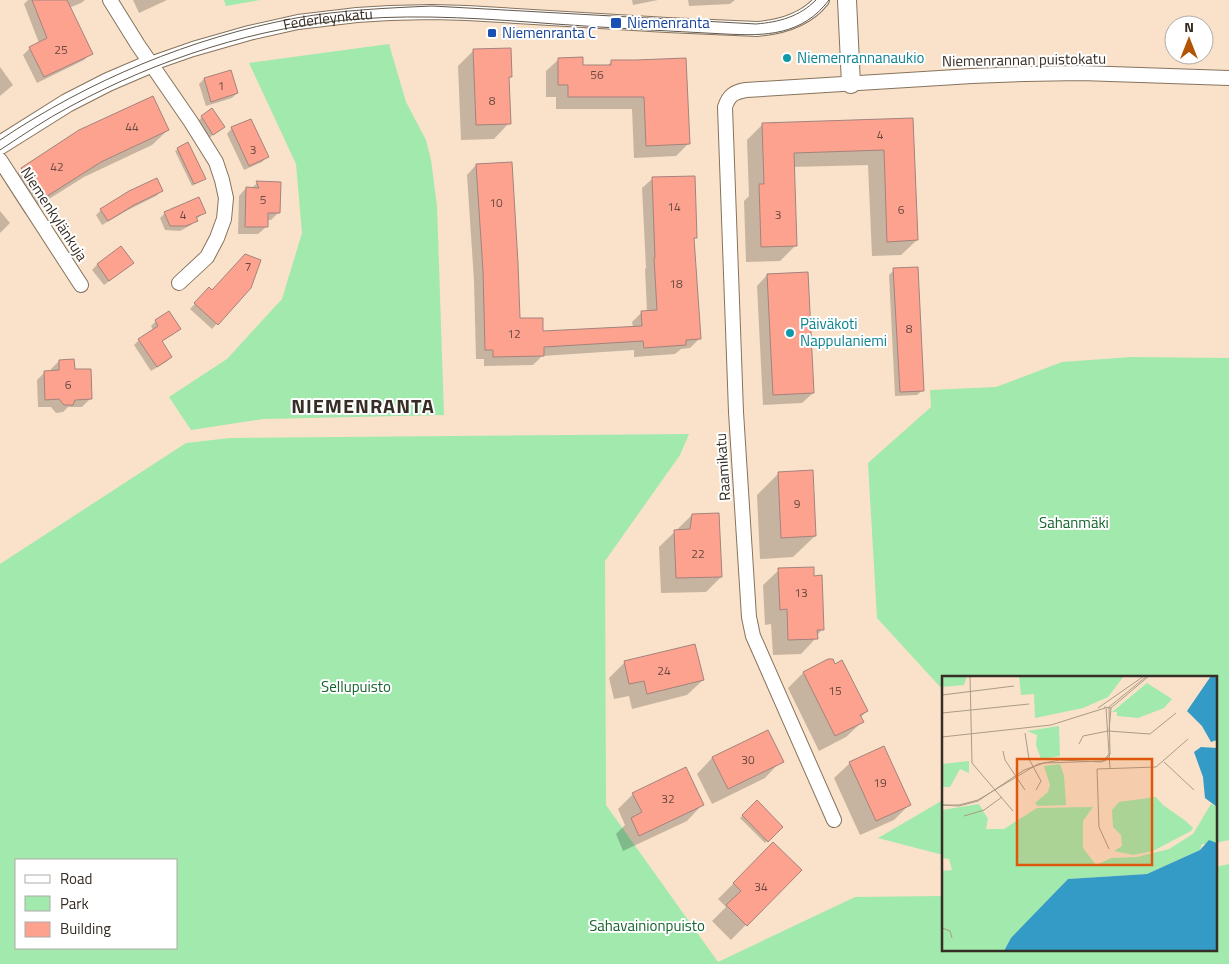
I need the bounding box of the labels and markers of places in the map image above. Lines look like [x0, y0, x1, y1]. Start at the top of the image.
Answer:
place label: Niemenranta [627, 11, 710, 34]
marker: Niemenranta [609, 16, 623, 30]
place label: Niemenranta C [502, 21, 596, 44]
marker: Niemenranta C [486, 27, 498, 39]
place label: Niemenrannanaukio [797, 46, 925, 69]
marker: Niemenrannanaukio [781, 52, 793, 64]
place label: Päiväkoti Nappulaniemi [800, 312, 887, 352]
marker: Päiväkoti Nappulaniemi [784, 327, 796, 339]

